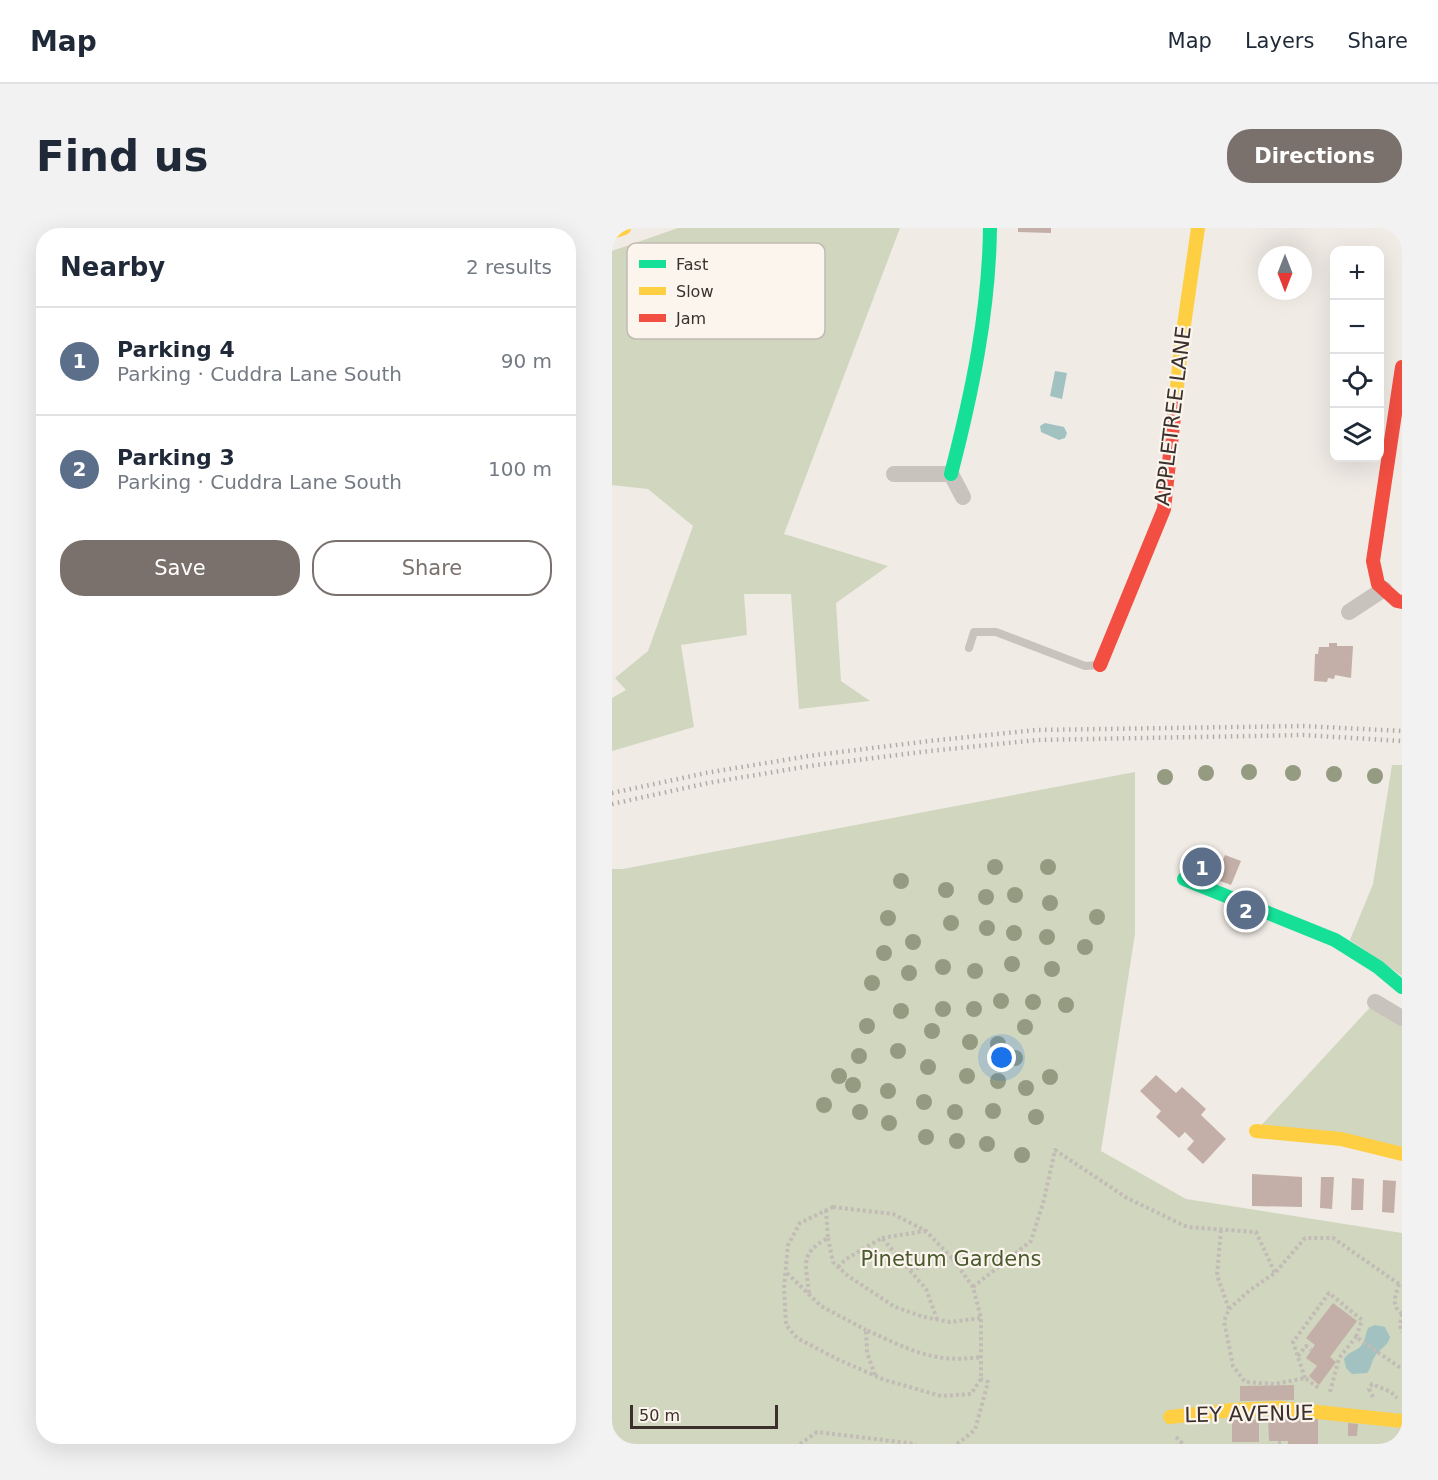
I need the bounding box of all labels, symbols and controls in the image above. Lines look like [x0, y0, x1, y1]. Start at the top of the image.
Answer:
text: Map [30, 25, 97, 58]
text: Map [1168, 29, 1212, 53]
text: Layers [1245, 29, 1314, 53]
text: Share [1347, 29, 1408, 53]
button: Directions [1227, 129, 1402, 183]
text: Find us [36, 132, 209, 181]
legend [627, 243, 825, 339]
north arrow [1258, 246, 1312, 300]
map controls [1330, 246, 1384, 462]
button: + [1330, 246, 1384, 300]
text: Nearby [60, 252, 165, 282]
text: 2 results [466, 255, 552, 279]
text: Fast [676, 255, 708, 274]
text: Slow [676, 282, 713, 301]
button: − [1330, 300, 1384, 354]
text: Jam [675, 309, 706, 328]
street label: APPLETREE LANE [1150, 325, 1196, 507]
text: Parking 4 [117, 337, 235, 362]
text: 1 [73, 349, 86, 373]
text: 90 m [501, 349, 552, 373]
button: locate [1330, 354, 1384, 408]
text: Parking · Cuddra Lane South [117, 362, 402, 386]
button: layers [1330, 408, 1384, 462]
text: Parking 3 [117, 445, 235, 470]
text: 2 [73, 457, 86, 481]
text: 100 m [488, 457, 552, 481]
text: Parking · Cuddra Lane South [117, 470, 402, 494]
button: Save [60, 540, 300, 596]
button: Share [312, 540, 552, 596]
pin: 1 [1182, 844, 1222, 890]
pin: 2 [1226, 888, 1266, 932]
your location [987, 1043, 1016, 1072]
park label: Pinetum Gardens [861, 1247, 1041, 1271]
street label: LEY AVENUE [1184, 1401, 1314, 1427]
scale bar [630, 1402, 778, 1430]
text: 50 m [639, 1406, 680, 1425]

